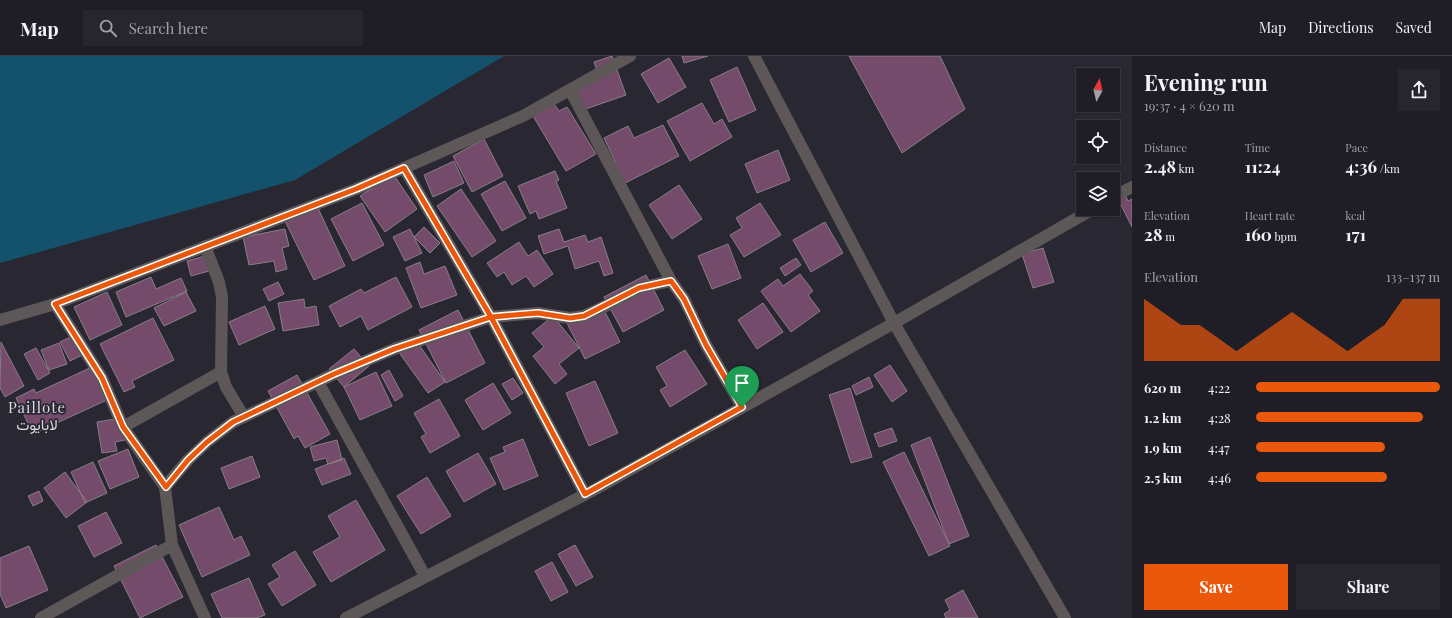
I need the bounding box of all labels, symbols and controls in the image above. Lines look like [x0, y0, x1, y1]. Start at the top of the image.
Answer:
search box [83, 10, 363, 46]
text: Map [20, 15, 59, 41]
icon: search [97, 17, 119, 39]
text: Search here [129, 18, 208, 38]
text: Map [1259, 18, 1286, 37]
text: Directions [1308, 18, 1374, 37]
text: Saved [1396, 18, 1432, 37]
text: Evening run [1144, 67, 1268, 97]
north arrow [1076, 68, 1120, 112]
map controls [1076, 68, 1120, 216]
button: share [1398, 69, 1440, 111]
text: 19:37 · 4 × 620 m [1144, 97, 1235, 114]
button: locate [1076, 120, 1120, 164]
text: Distance [1144, 140, 1187, 155]
text: Time [1245, 140, 1270, 155]
text: Pace [1345, 140, 1368, 155]
text: 2.48 [1144, 155, 1176, 177]
text: 11:24 [1245, 155, 1280, 177]
text: 4:36 [1345, 155, 1377, 177]
text: km [1176, 161, 1194, 176]
text: /km [1377, 161, 1400, 176]
button: layers [1076, 172, 1120, 216]
text: Elevation [1144, 208, 1190, 223]
text: Heart rate [1245, 208, 1295, 223]
text: kcal [1345, 208, 1365, 223]
text: 28 [1144, 223, 1162, 245]
text: 160 [1245, 223, 1272, 245]
text: 171 [1345, 223, 1366, 245]
text: m [1162, 229, 1175, 244]
text: bpm [1272, 229, 1297, 244]
text: Elevation [1144, 268, 1198, 285]
text: 133–137 m [1386, 268, 1440, 285]
pin [725, 366, 759, 407]
icon: arrive [731, 372, 753, 394]
text: 620 m [1144, 379, 1181, 396]
text: 4:22 [1208, 379, 1230, 396]
district label: Paillote لابايوت [8, 397, 66, 434]
text: 1.2 km [1144, 409, 1181, 426]
text: 4:28 [1208, 409, 1231, 426]
text: 1.9 km [1144, 439, 1182, 456]
text: 4:47 [1208, 439, 1229, 456]
text: 2.5 km [1144, 469, 1182, 486]
text: 4:46 [1208, 469, 1231, 486]
button: Save [1144, 564, 1288, 610]
button: Share [1296, 564, 1440, 610]

